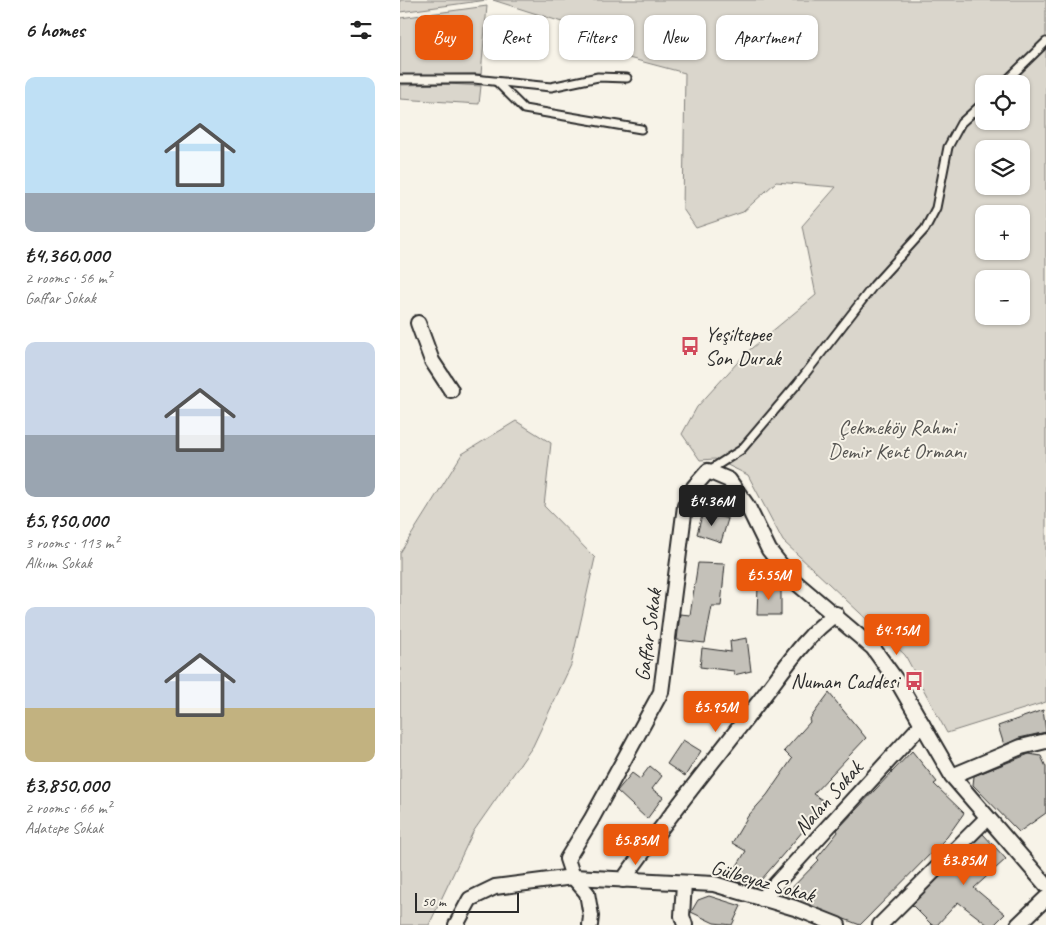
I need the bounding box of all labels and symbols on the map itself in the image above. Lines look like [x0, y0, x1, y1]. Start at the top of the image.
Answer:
place label: Yeşiltepee Son Durak [705, 321, 782, 371]
bus stop icon: Yeşiltepee Son Durak [679, 335, 701, 357]
park label: Çekmeköy Rahmi Demir Kent Ormanı [828, 414, 967, 464]
pin: ₺4.36M [671, 484, 753, 527]
pin: ₺5.55M [728, 558, 810, 601]
street label: Gaffar Sokak [629, 586, 668, 683]
pin: ₺4.15M [856, 614, 938, 656]
place label: Numan Caddesi [791, 668, 902, 694]
bus stop icon: Numan Caddesi [903, 670, 925, 692]
pin: ₺5.95M [675, 690, 757, 733]
street label: Nalan Sokak [788, 754, 869, 840]
pin: ₺5.85M [595, 824, 677, 866]
pin: ₺3.85M [923, 844, 1005, 886]
street label: Gülbeyaz Sokak [708, 854, 819, 909]
scale bar [415, 890, 519, 913]

